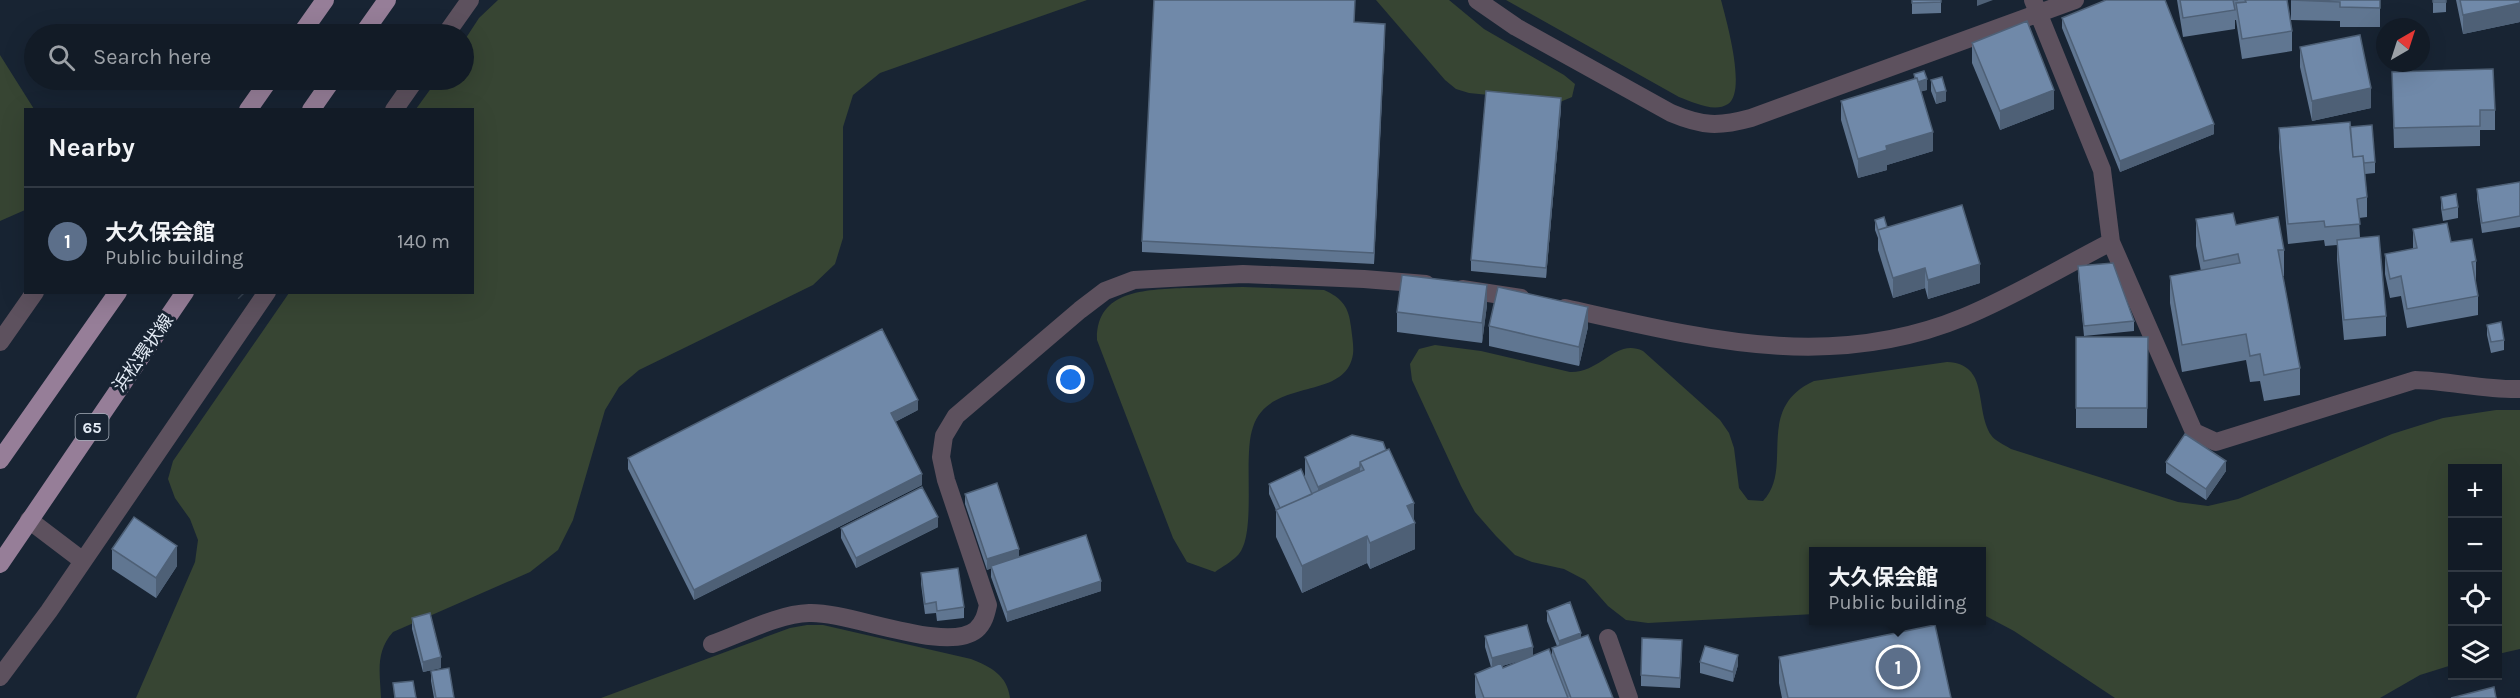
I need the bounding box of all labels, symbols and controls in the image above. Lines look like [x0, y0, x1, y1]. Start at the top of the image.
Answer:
north arrow [2376, 18, 2430, 72]
search box [24, 24, 474, 90]
icon: search [45, 41, 78, 74]
text: Search here [93, 44, 211, 70]
text: Nearby [48, 132, 135, 163]
text: 大久保会館 [105, 220, 215, 246]
text: 1 [64, 230, 71, 253]
text: 140 m [397, 230, 450, 253]
text: Public building [105, 246, 243, 269]
street label: 浜松環状線 [108, 310, 178, 396]
your location [1056, 365, 1085, 394]
road number: 65 [76, 414, 109, 440]
map controls [2448, 464, 2502, 680]
button: + [2448, 464, 2502, 518]
button: − [2448, 518, 2502, 572]
popup [1809, 547, 1986, 625]
text: 大久保会館 [1828, 565, 1938, 591]
button: locate [2448, 572, 2502, 626]
text: Public building [1828, 591, 1967, 614]
button: layers [2448, 626, 2502, 680]
pin: 1 [1878, 644, 1918, 690]

